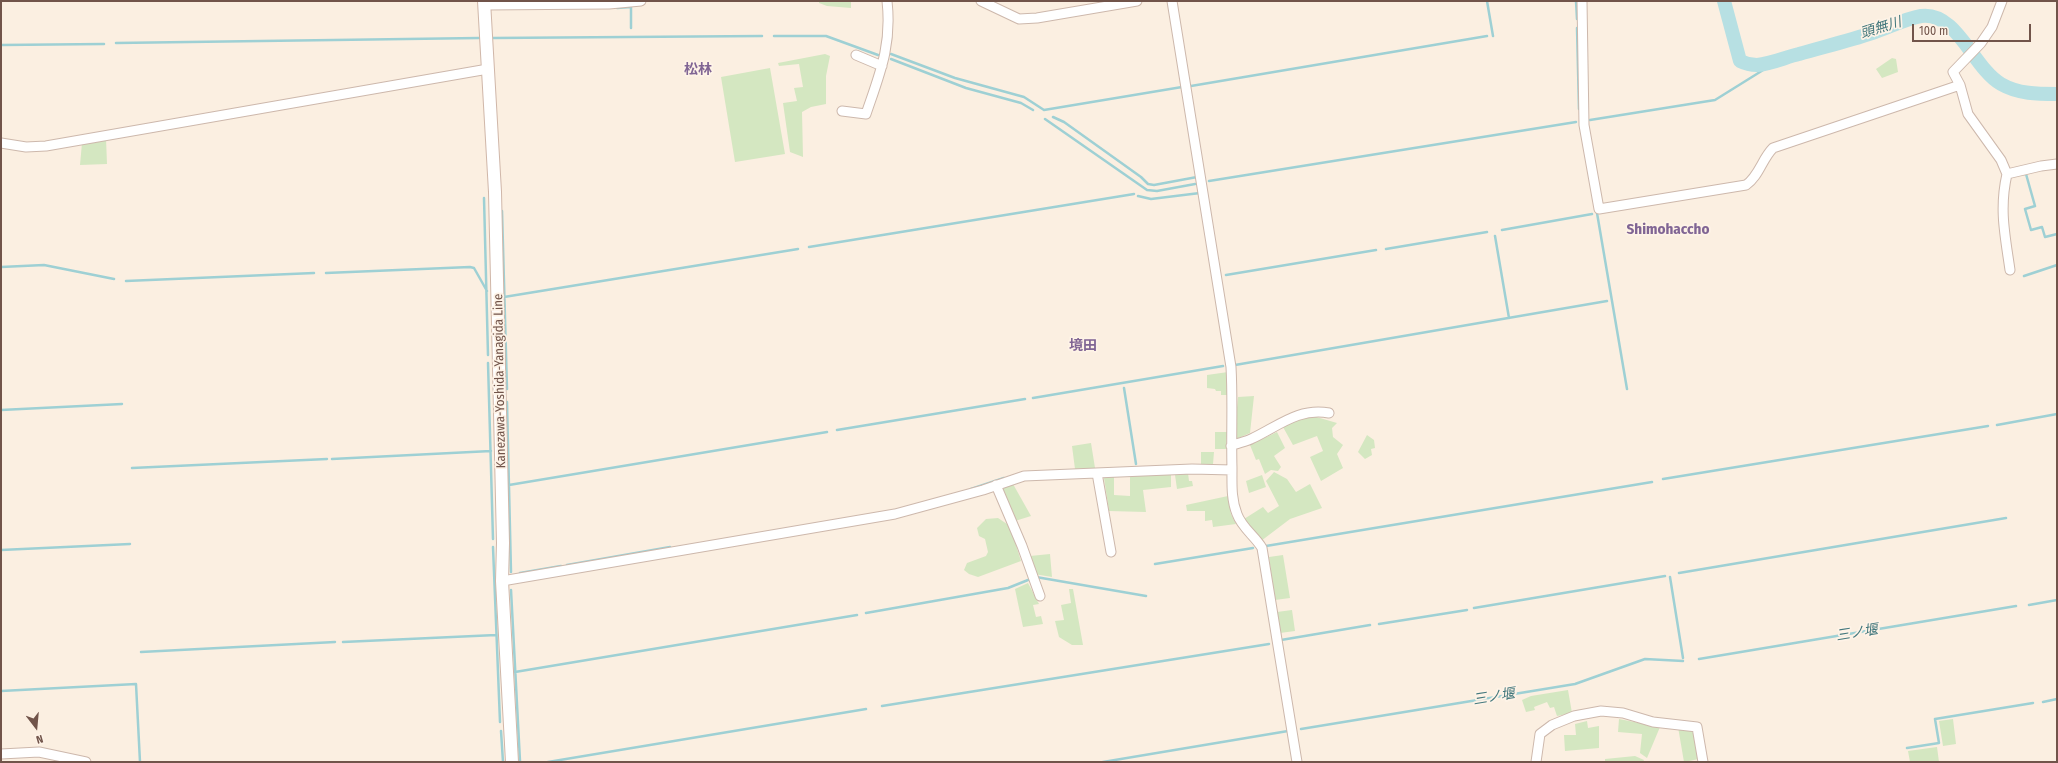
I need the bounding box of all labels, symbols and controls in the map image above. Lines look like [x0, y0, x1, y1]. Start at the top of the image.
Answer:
water label: 頭無川 [1858, 14, 1904, 42]
scale bar [1914, 16, 2033, 42]
text: 100 m [1919, 24, 1948, 38]
district label: 松林 [684, 62, 712, 78]
district label: Shimohaccho [1627, 221, 1709, 239]
street label: Kanezawa-Yoshida-Yanagida Line [491, 293, 509, 469]
district label: 境田 [1069, 338, 1097, 354]
water label: 三ノ堰 [1835, 621, 1879, 645]
water label: 三ノ堰 [1472, 685, 1516, 709]
north arrow [16, 707, 56, 747]
text: N [34, 732, 44, 746]

